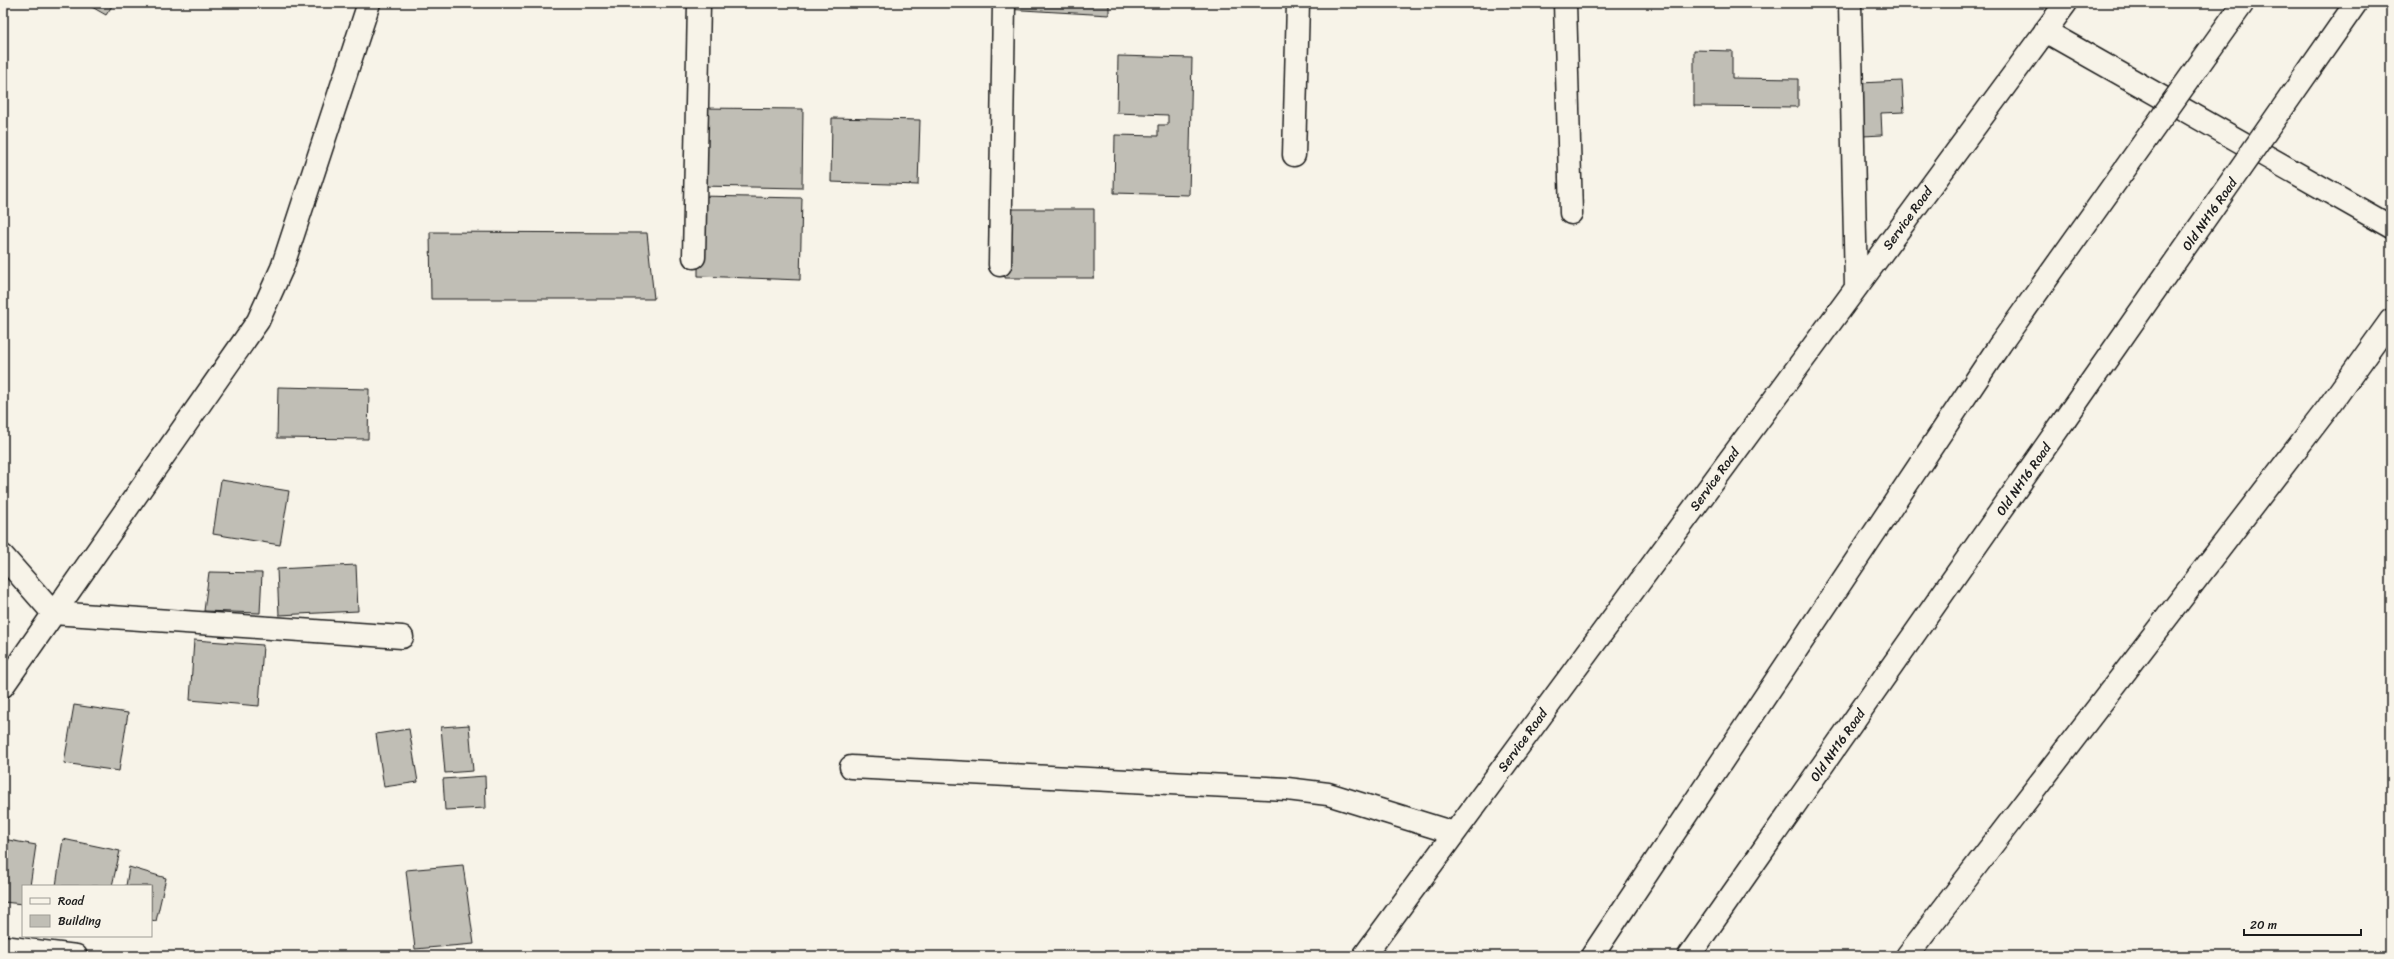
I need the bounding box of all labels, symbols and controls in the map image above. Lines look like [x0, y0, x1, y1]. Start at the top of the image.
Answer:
street label: Old NH16 Road [2176, 172, 2244, 256]
street label: Service Road [1876, 181, 1939, 255]
street label: Old NH16 Road [1990, 437, 2058, 521]
street label: Service Road [1683, 442, 1746, 516]
street label: Service Road [1491, 703, 1554, 777]
street label: Old NH16 Road [1804, 703, 1872, 787]
legend [22, 885, 152, 937]
text: Road [58, 890, 85, 912]
text: Building [58, 910, 101, 932]
scale bar [2244, 911, 2361, 937]
text: 20 m [2250, 914, 2277, 936]

